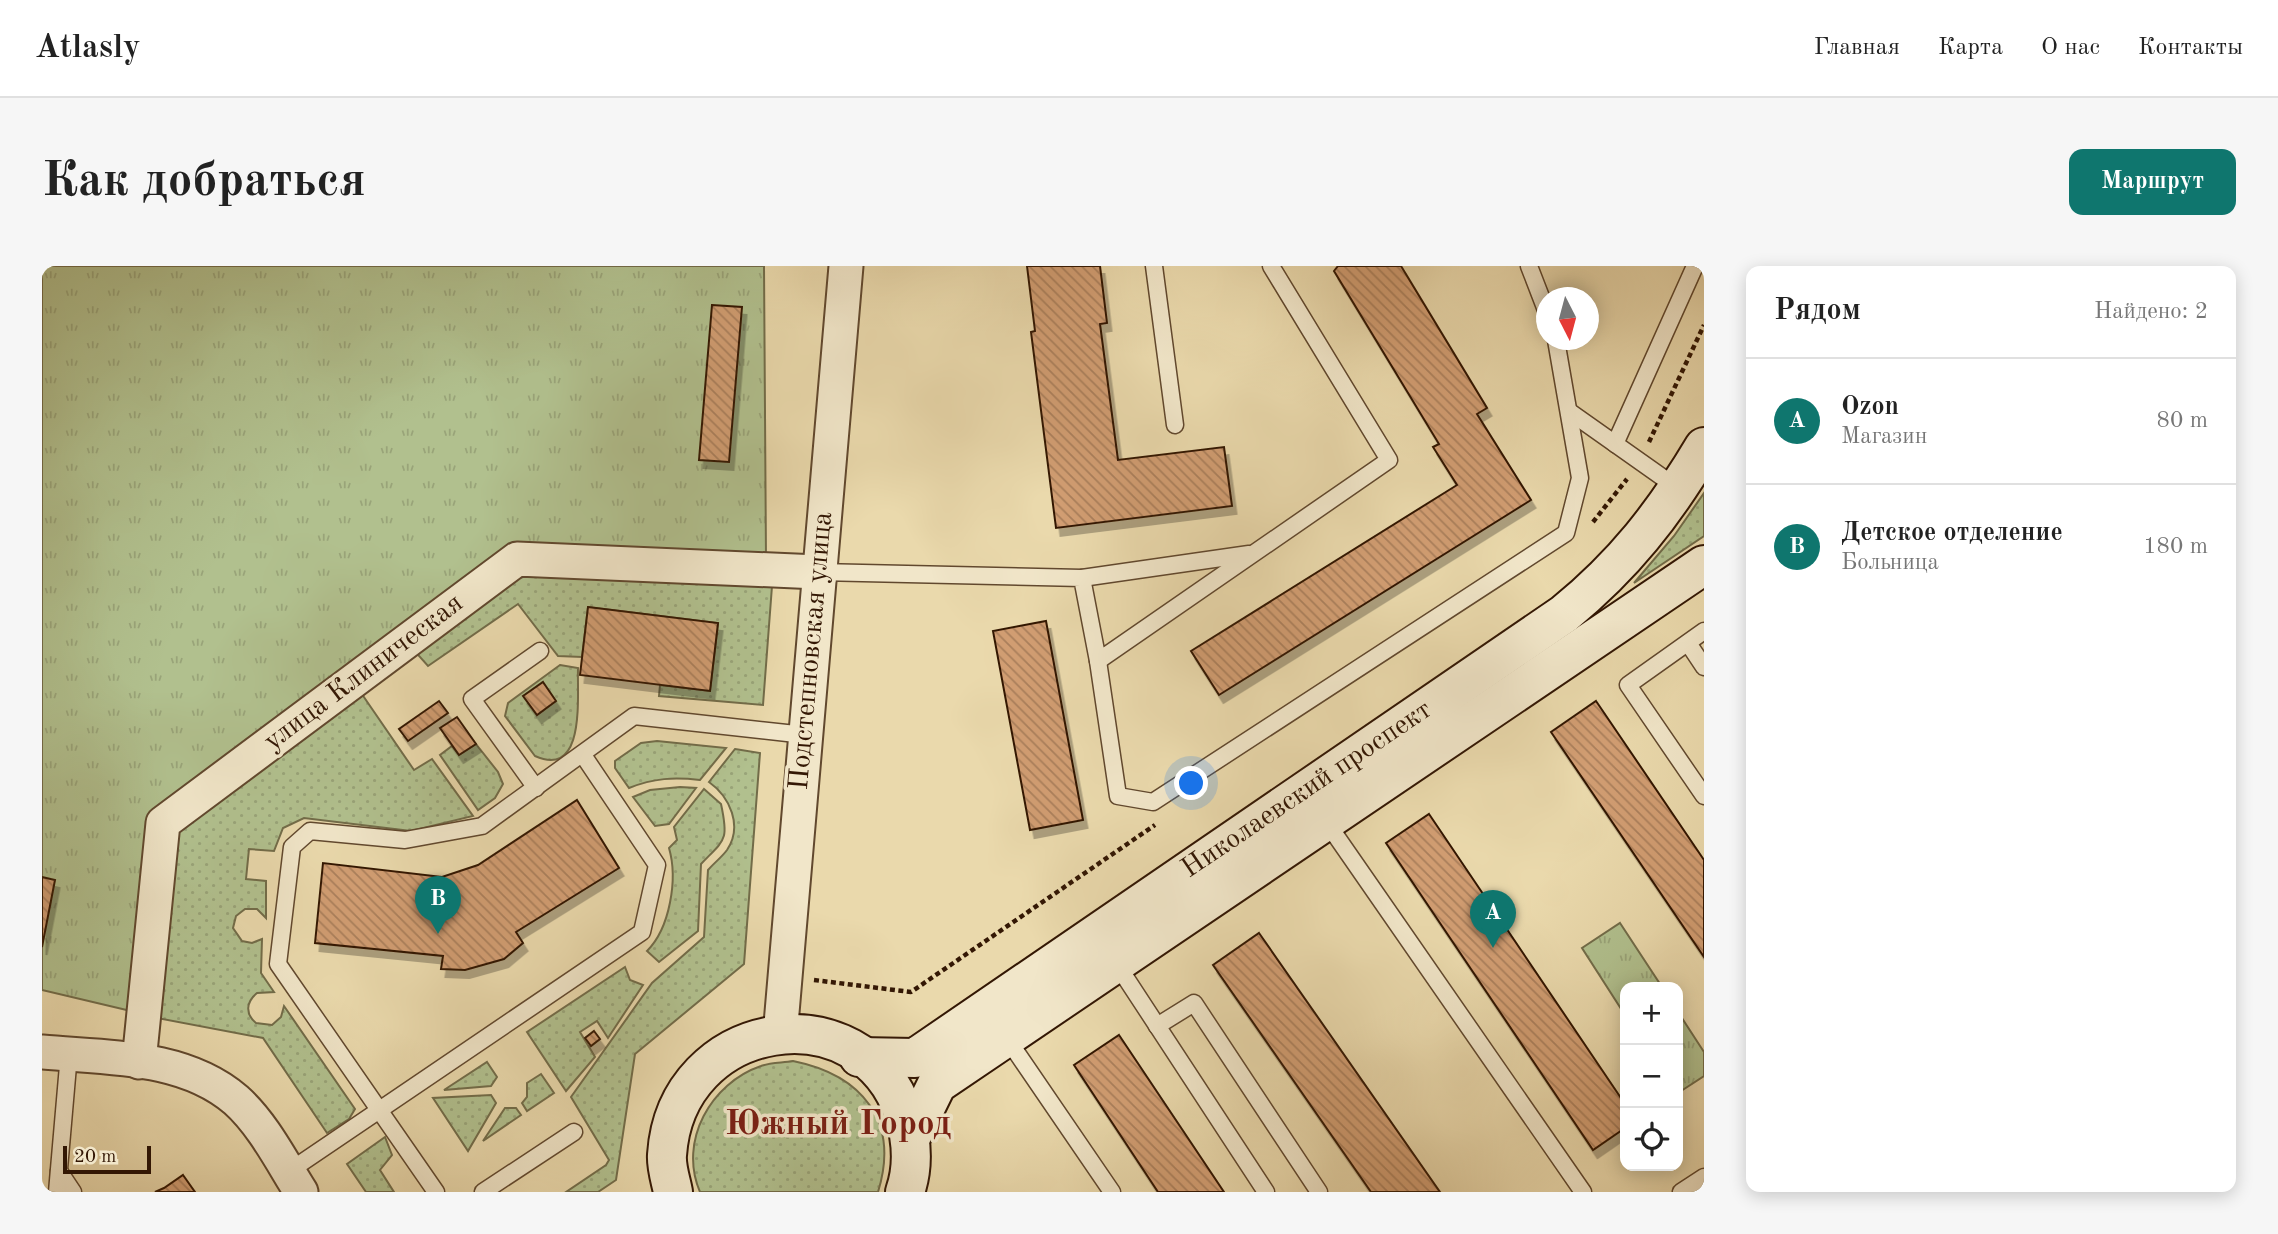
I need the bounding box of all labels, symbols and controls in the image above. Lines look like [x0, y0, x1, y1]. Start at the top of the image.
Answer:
text: Atlasly [35, 32, 140, 65]
text: Главная [1814, 36, 1900, 60]
text: Карта [1938, 36, 2003, 60]
text: О нас [2041, 36, 2100, 60]
text: Контакты [2138, 36, 2243, 60]
button: Маршрут [2069, 149, 2236, 215]
text: Как добраться [42, 158, 366, 207]
north arrow [1536, 287, 1599, 350]
text: Рядом [1774, 296, 1861, 326]
text: Найдено: 2 [2094, 300, 2208, 323]
text: Ozon [1841, 394, 1899, 420]
text: A [1788, 409, 1806, 432]
text: 80 m [2157, 409, 2208, 432]
text: Магазин [1841, 425, 1927, 448]
street label: Подстепновская улица [786, 510, 838, 791]
text: Детское отделение [1841, 520, 2063, 546]
text: B [1789, 535, 1805, 558]
text: 180 m [2143, 535, 2208, 558]
text: Больница [1841, 551, 1939, 574]
street label: улица Клиническая [259, 589, 469, 757]
street label: Николаевский проспект [1177, 696, 1437, 884]
your location [1174, 766, 1208, 800]
pin: B [415, 876, 461, 934]
pin: A [1470, 890, 1516, 948]
map controls [1620, 982, 1683, 1171]
button: + [1620, 982, 1683, 1045]
button: − [1620, 1045, 1683, 1108]
district label: Южный Город [725, 1107, 951, 1142]
button: locate [1620, 1108, 1683, 1171]
scale bar [63, 1143, 150, 1175]
text: 20 m [74, 1148, 116, 1167]

